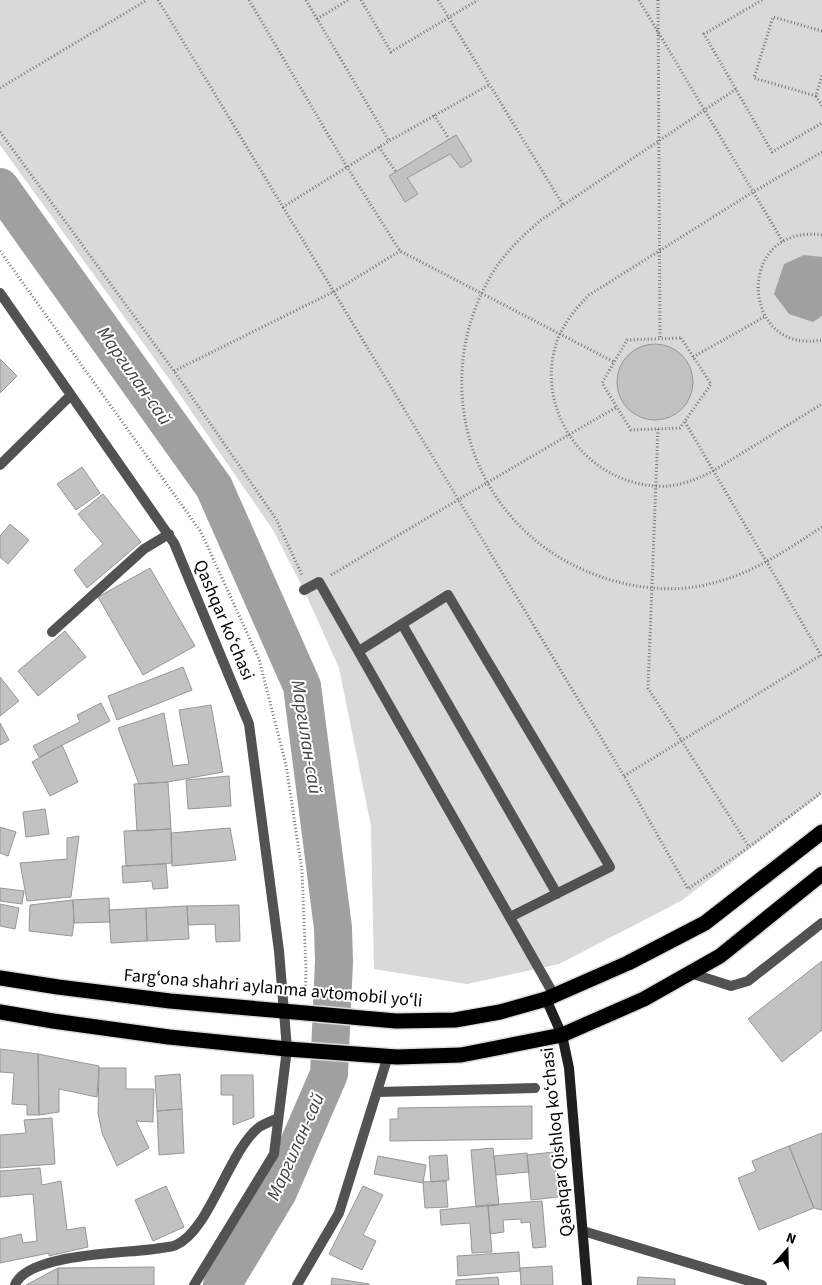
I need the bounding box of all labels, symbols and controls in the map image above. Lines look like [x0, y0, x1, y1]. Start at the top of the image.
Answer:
water label: Маргилан-сай [90, 321, 178, 431]
street label: Qashqar koʻchasi [187, 556, 261, 684]
water label: Маргилан-сай [284, 678, 328, 796]
street label: Fargʻona shahri aylanma avtomobil yoʻli [123, 962, 423, 1014]
street label: Qashqar Qishloq koʻchasi [535, 1046, 579, 1238]
water label: Маргилан-сай [260, 1089, 332, 1205]
north arrow [762, 1225, 812, 1275]
text: N [783, 1228, 799, 1250]

